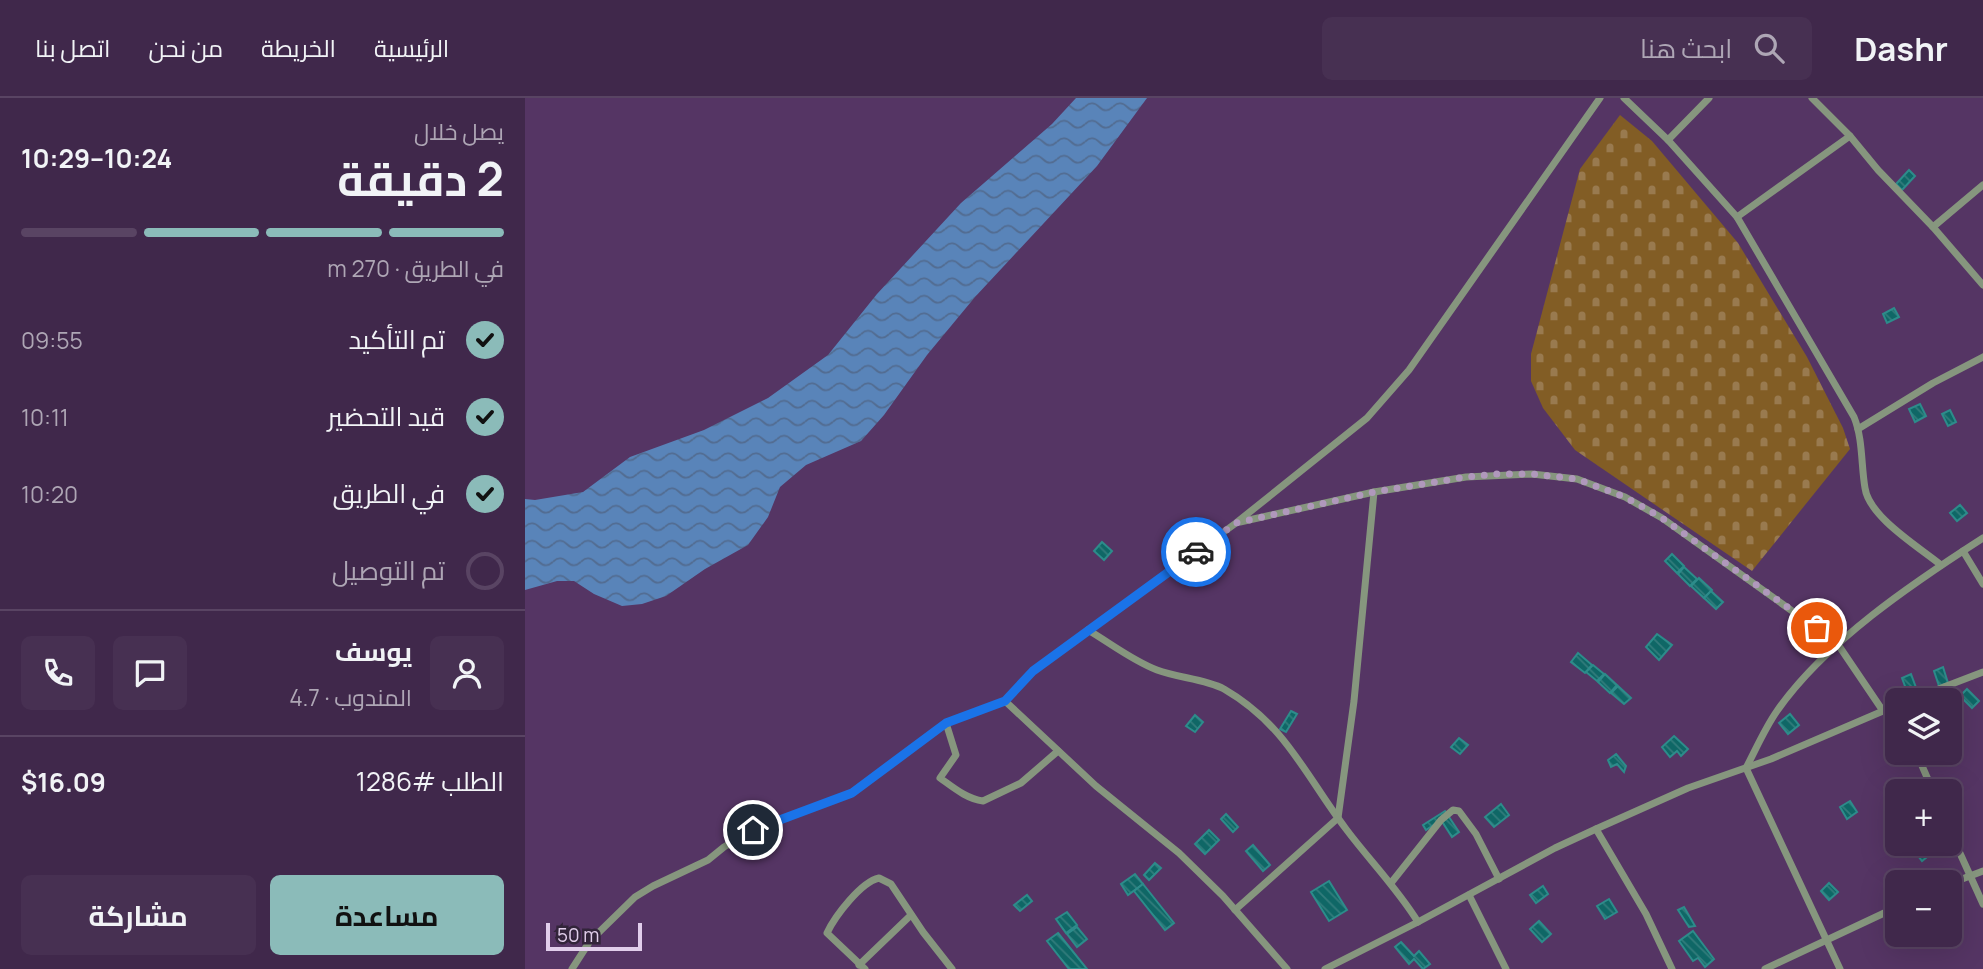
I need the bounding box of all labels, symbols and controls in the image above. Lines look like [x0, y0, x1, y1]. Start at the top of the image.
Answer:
search box [1322, 17, 1812, 80]
text: Dashr [1854, 26, 1948, 71]
icon: search [1750, 29, 1788, 67]
text: ابحث هنا [1640, 30, 1732, 66]
text: اتصل بنا [35, 31, 110, 64]
text: من نحن [148, 31, 223, 64]
text: الخريطة [261, 31, 336, 64]
text: الرئيسية [374, 31, 449, 64]
text: يصل خلال [414, 115, 504, 147]
text: 10:24–10:29 [21, 140, 172, 176]
text: 2 دقيقة [337, 147, 504, 210]
text: في الطريق · 270 m [327, 252, 504, 284]
text: تم التأكيد [348, 321, 445, 357]
icon: check [466, 321, 504, 359]
text: 09:55 [21, 324, 83, 356]
text: قيد التحضير [327, 398, 445, 434]
icon: check [466, 398, 504, 436]
text: 10:11 [21, 401, 69, 433]
text: في الطريق [332, 475, 445, 511]
icon: check [466, 475, 504, 513]
text: 10:20 [21, 478, 78, 510]
courier [1161, 517, 1231, 587]
icon: car [1177, 533, 1215, 571]
text: تم التوصيل [332, 552, 445, 588]
pin [1787, 598, 1847, 658]
icon: bag [1798, 609, 1836, 647]
text: يوسف [335, 633, 412, 669]
button: phone [21, 636, 95, 710]
button: chat [113, 636, 187, 710]
button: person [430, 636, 504, 710]
text: المندوب · 4.7 [289, 681, 412, 713]
map controls [1885, 688, 1962, 947]
button: layers [1885, 688, 1962, 765]
text: الطلب #1286 [356, 763, 504, 799]
text: $16.09 [21, 764, 106, 800]
button: + [1885, 779, 1962, 856]
pin [723, 800, 783, 860]
icon: home [734, 811, 772, 849]
button: − [1885, 870, 1962, 947]
button: مشاركة [21, 875, 256, 955]
button: مساعدة [270, 875, 504, 955]
scale bar [546, 920, 642, 952]
text: 50 m [557, 922, 599, 948]

